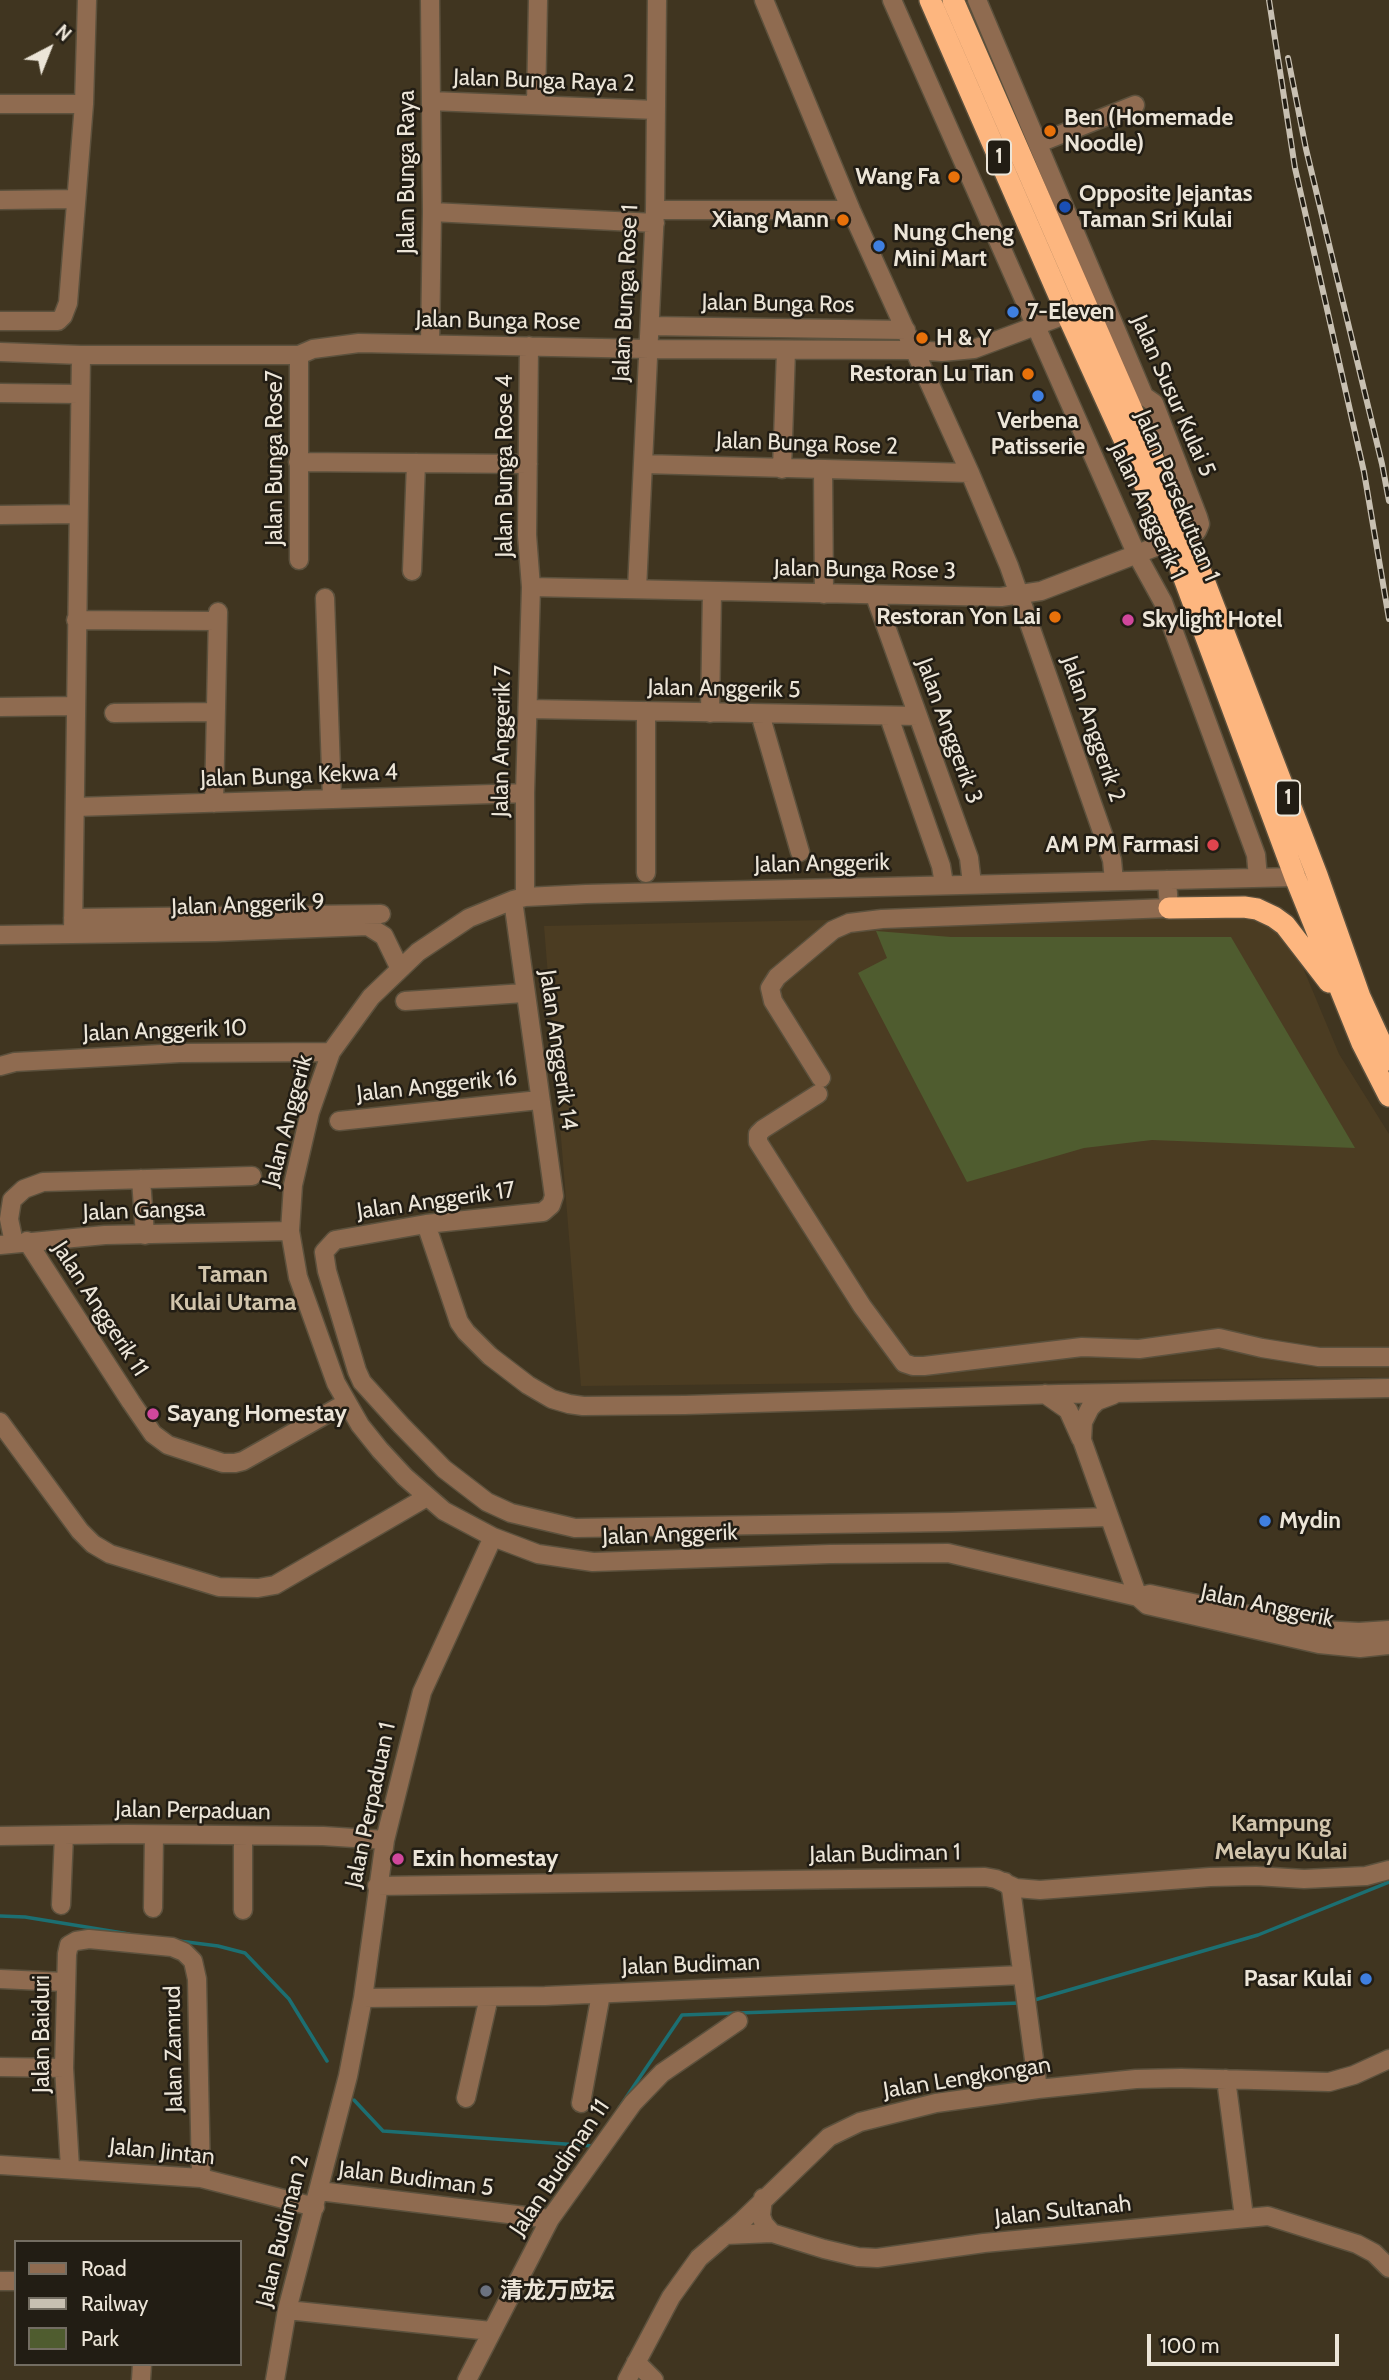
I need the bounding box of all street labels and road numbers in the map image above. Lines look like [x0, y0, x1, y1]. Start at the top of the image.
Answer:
street label: Jalan Bunga Raya 2 [453, 64, 635, 98]
street label: Jalan Bunga Raya [393, 90, 421, 254]
road number: 1 [987, 140, 1011, 174]
street label: Jalan Bunga Rose 1 [608, 204, 644, 382]
street label: Jalan Bunga Ros [701, 289, 855, 319]
street label: Jalan Bunga Rose [415, 306, 581, 336]
street label: Jalan Susur Kulai 5 [1125, 311, 1221, 481]
street label: Jalan Bunga Rose7 [261, 370, 289, 546]
street label: Jalan Bunga Rose 4 [491, 374, 519, 558]
street label: Jalan Persekutuan 1 [1129, 406, 1225, 586]
street label: Jalan Bunga Rose 2 [716, 427, 898, 461]
street label: Jalan Anggerik 1 [1103, 438, 1191, 584]
street label: Jalan Bunga Rose 3 [774, 555, 956, 585]
street label: Jalan Anggerik 2 [1055, 652, 1131, 806]
street label: Jalan Anggerik 3 [910, 654, 988, 808]
street label: Jalan Anggerik 7 [487, 665, 517, 817]
street label: Jalan Anggerik 5 [647, 674, 801, 704]
street label: Jalan Bunga Kekwa 4 [200, 759, 398, 793]
road number: 1 [1276, 780, 1300, 816]
street label: Jalan Anggerik [754, 849, 890, 879]
street label: Jalan Anggerik 9 [171, 889, 325, 921]
street label: Jalan Anggerik 14 [533, 968, 583, 1132]
street label: Jalan Anggerik 10 [83, 1014, 247, 1048]
street label: Jalan Anggerik [257, 1052, 319, 1190]
street label: Jalan Anggerik 16 [355, 1064, 519, 1108]
street label: Jalan Anggerik 17 [355, 1176, 517, 1226]
street label: Jalan Gangsa [82, 1195, 206, 1227]
street label: Jalan Anggerik 11 [46, 1236, 154, 1382]
street label: Jalan Anggerik [602, 1519, 738, 1551]
street label: Jalan Anggerik [1198, 1578, 1336, 1634]
street label: Jalan Perpaduan 1 [340, 1720, 402, 1890]
street label: Jalan Perpaduan [115, 1796, 271, 1826]
street label: Jalan Budiman 1 [809, 1839, 961, 1869]
street label: Jalan Budiman [621, 1949, 761, 1981]
street label: Jalan Baiduri [28, 1975, 56, 2093]
street label: Jalan Zamrud [159, 1985, 189, 2113]
street label: Jalan Lengkongan [881, 2051, 1053, 2105]
street label: Jalan Budiman 11 [504, 2094, 616, 2242]
street label: Jalan Jintan [108, 2133, 216, 2171]
street label: Jalan Budiman 2 [251, 2152, 315, 2310]
street label: Jalan Budiman 5 [337, 2156, 495, 2202]
street label: Jalan Sultanah [993, 2190, 1133, 2232]

